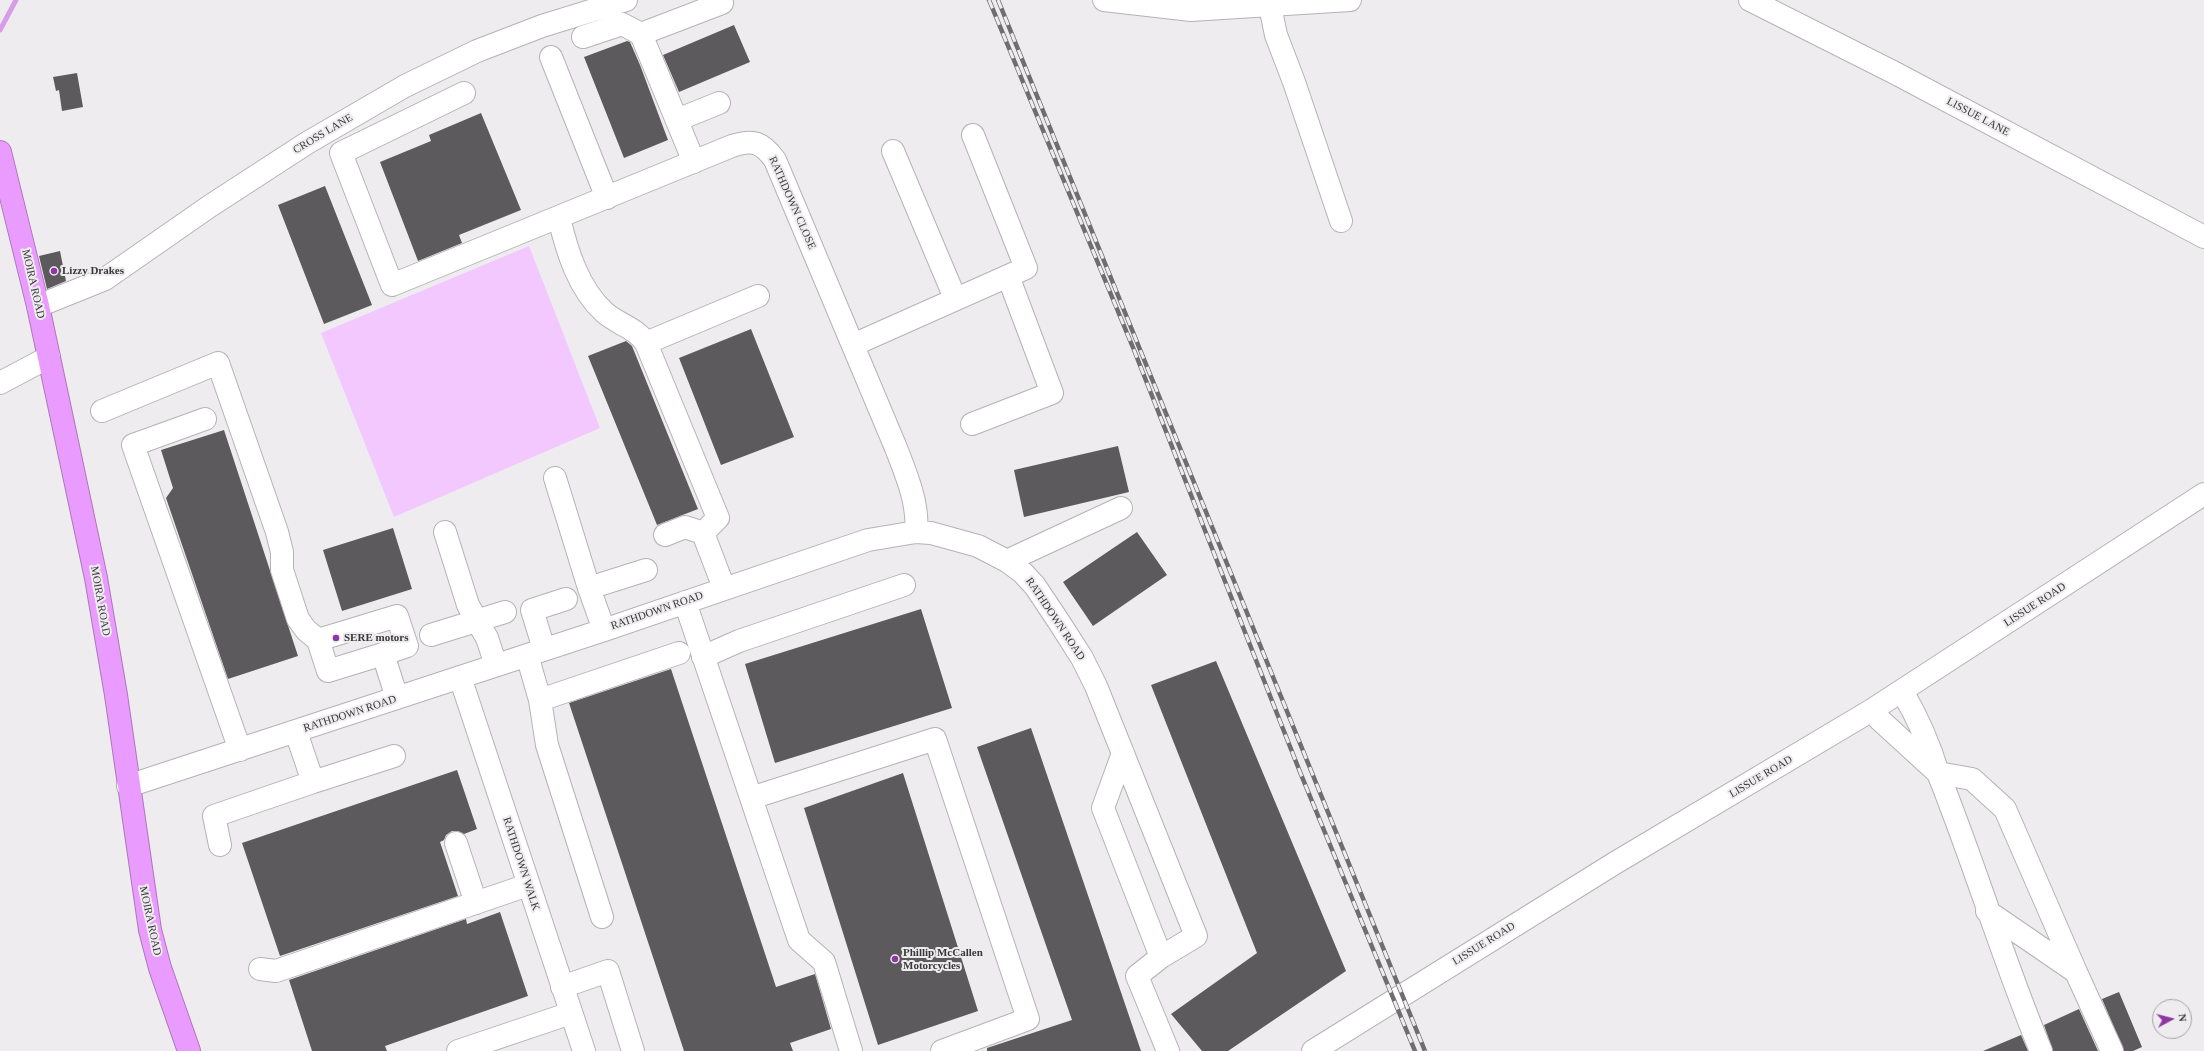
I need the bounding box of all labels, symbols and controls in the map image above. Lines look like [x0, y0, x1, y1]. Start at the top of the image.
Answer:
street label: LISSUE LANE [1944, 95, 2012, 139]
street label: CROSS LANE [291, 111, 355, 157]
street label: RATHDOWN CLOSE [766, 154, 818, 252]
street label: MOIRA ROAD [19, 248, 47, 320]
place label: Lizzy Drakes [62, 264, 124, 278]
marker: Lizzy Drakes [49, 266, 59, 276]
street label: MOIRA ROAD [87, 565, 113, 637]
street label: RATHDOWN ROAD [1022, 575, 1088, 663]
street label: LISSUE ROAD [2002, 580, 2068, 630]
street label: RATHDOWN ROAD [609, 589, 705, 633]
place label: SERE motors [344, 631, 408, 645]
marker: SERE motors [331, 633, 341, 643]
street label: RATHDOWN ROAD [302, 693, 398, 735]
street label: LISSUE ROAD [1727, 753, 1795, 801]
street label: RATHDOWN WALK [500, 816, 542, 912]
street label: MOIRA ROAD [136, 885, 164, 957]
street label: LISSUE ROAD [1450, 920, 1518, 968]
place label: Phillip McCallen Motorcycles [903, 946, 983, 972]
marker: Phillip McCallen Motorcycles [890, 954, 900, 964]
north arrow [2152, 999, 2192, 1039]
text: N [2176, 1013, 2189, 1022]

